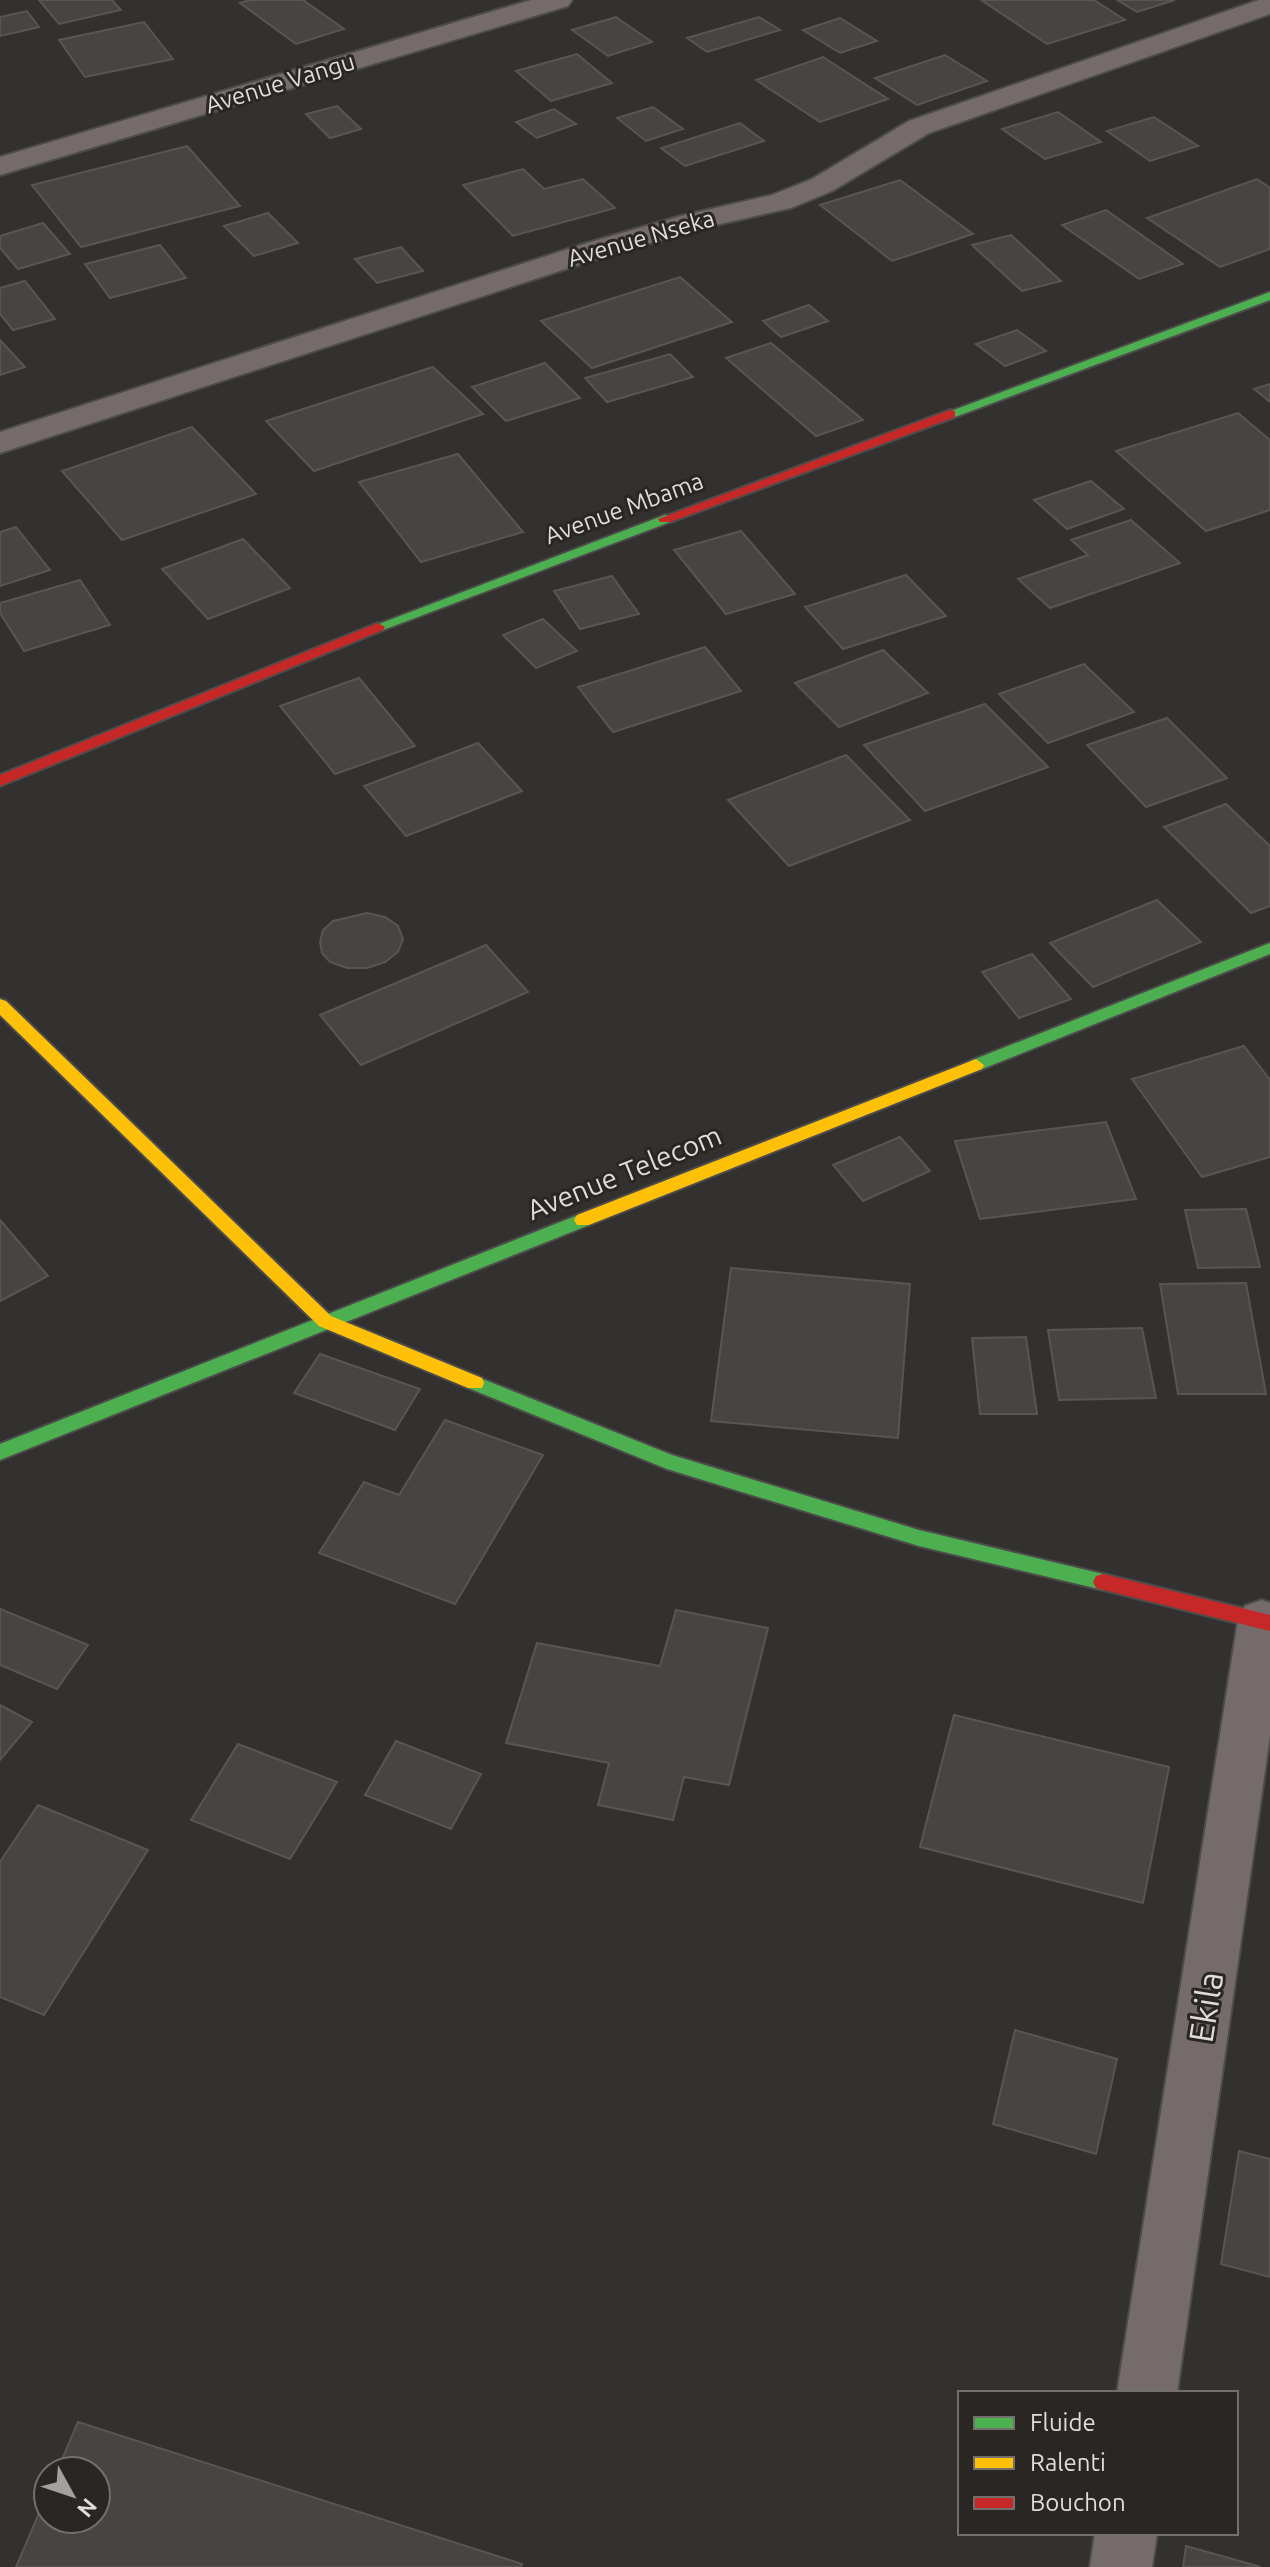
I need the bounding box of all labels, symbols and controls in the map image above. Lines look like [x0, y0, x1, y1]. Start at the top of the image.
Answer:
street label: Avenue Vangu [202, 47, 358, 119]
street label: Avenue Nseka [564, 204, 718, 272]
street label: Avenue Mbama [541, 467, 707, 549]
street label: Avenue Telecom [522, 1119, 726, 1225]
street label: Ekila [1181, 1969, 1229, 2045]
legend [958, 2391, 1238, 2535]
text: Fluide [1030, 2409, 1096, 2436]
text: Ralenti [1030, 2449, 1106, 2476]
north arrow [32, 2455, 112, 2535]
text: Bouchon [1030, 2489, 1126, 2516]
text: N [73, 2494, 103, 2523]

